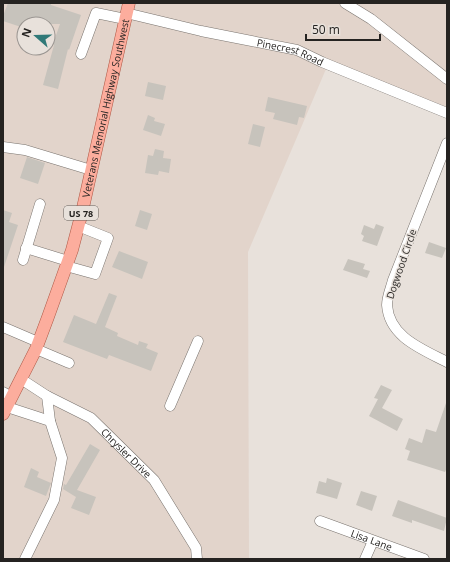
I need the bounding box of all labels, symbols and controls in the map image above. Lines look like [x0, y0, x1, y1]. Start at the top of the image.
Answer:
north arrow [16, 16, 56, 56]
scale bar [306, 16, 380, 42]
street label: Veterans Memorial Highway Southwest [78, 17, 132, 199]
text: 50 m [312, 21, 340, 38]
text: N [18, 26, 35, 39]
street label: Pinecrest Road [256, 35, 326, 69]
road number: US 78 [64, 206, 98, 220]
street label: Dogwood Circle [382, 227, 420, 301]
street label: Chrysler Drive [98, 425, 155, 481]
street label: Lisa Lane [349, 526, 395, 554]

